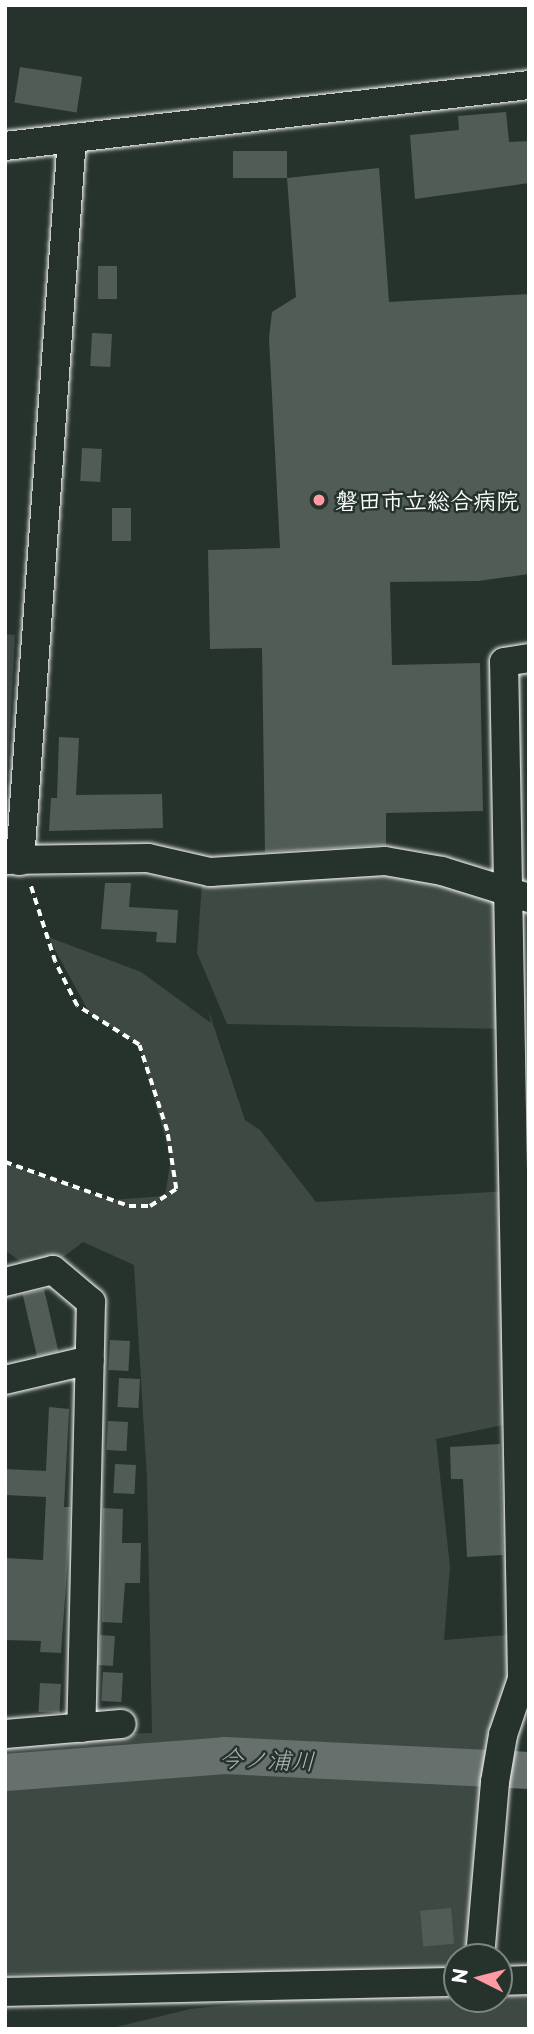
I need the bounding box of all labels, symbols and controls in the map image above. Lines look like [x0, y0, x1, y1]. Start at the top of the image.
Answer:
place label: 磐田市立総合病院 [335, 486, 519, 514]
marker: 磐田市立総合病院 [309, 490, 329, 510]
water label: 今ノ浦川 [219, 1743, 315, 1775]
north arrow [443, 1943, 513, 2013]
text: N [444, 1967, 474, 1985]

